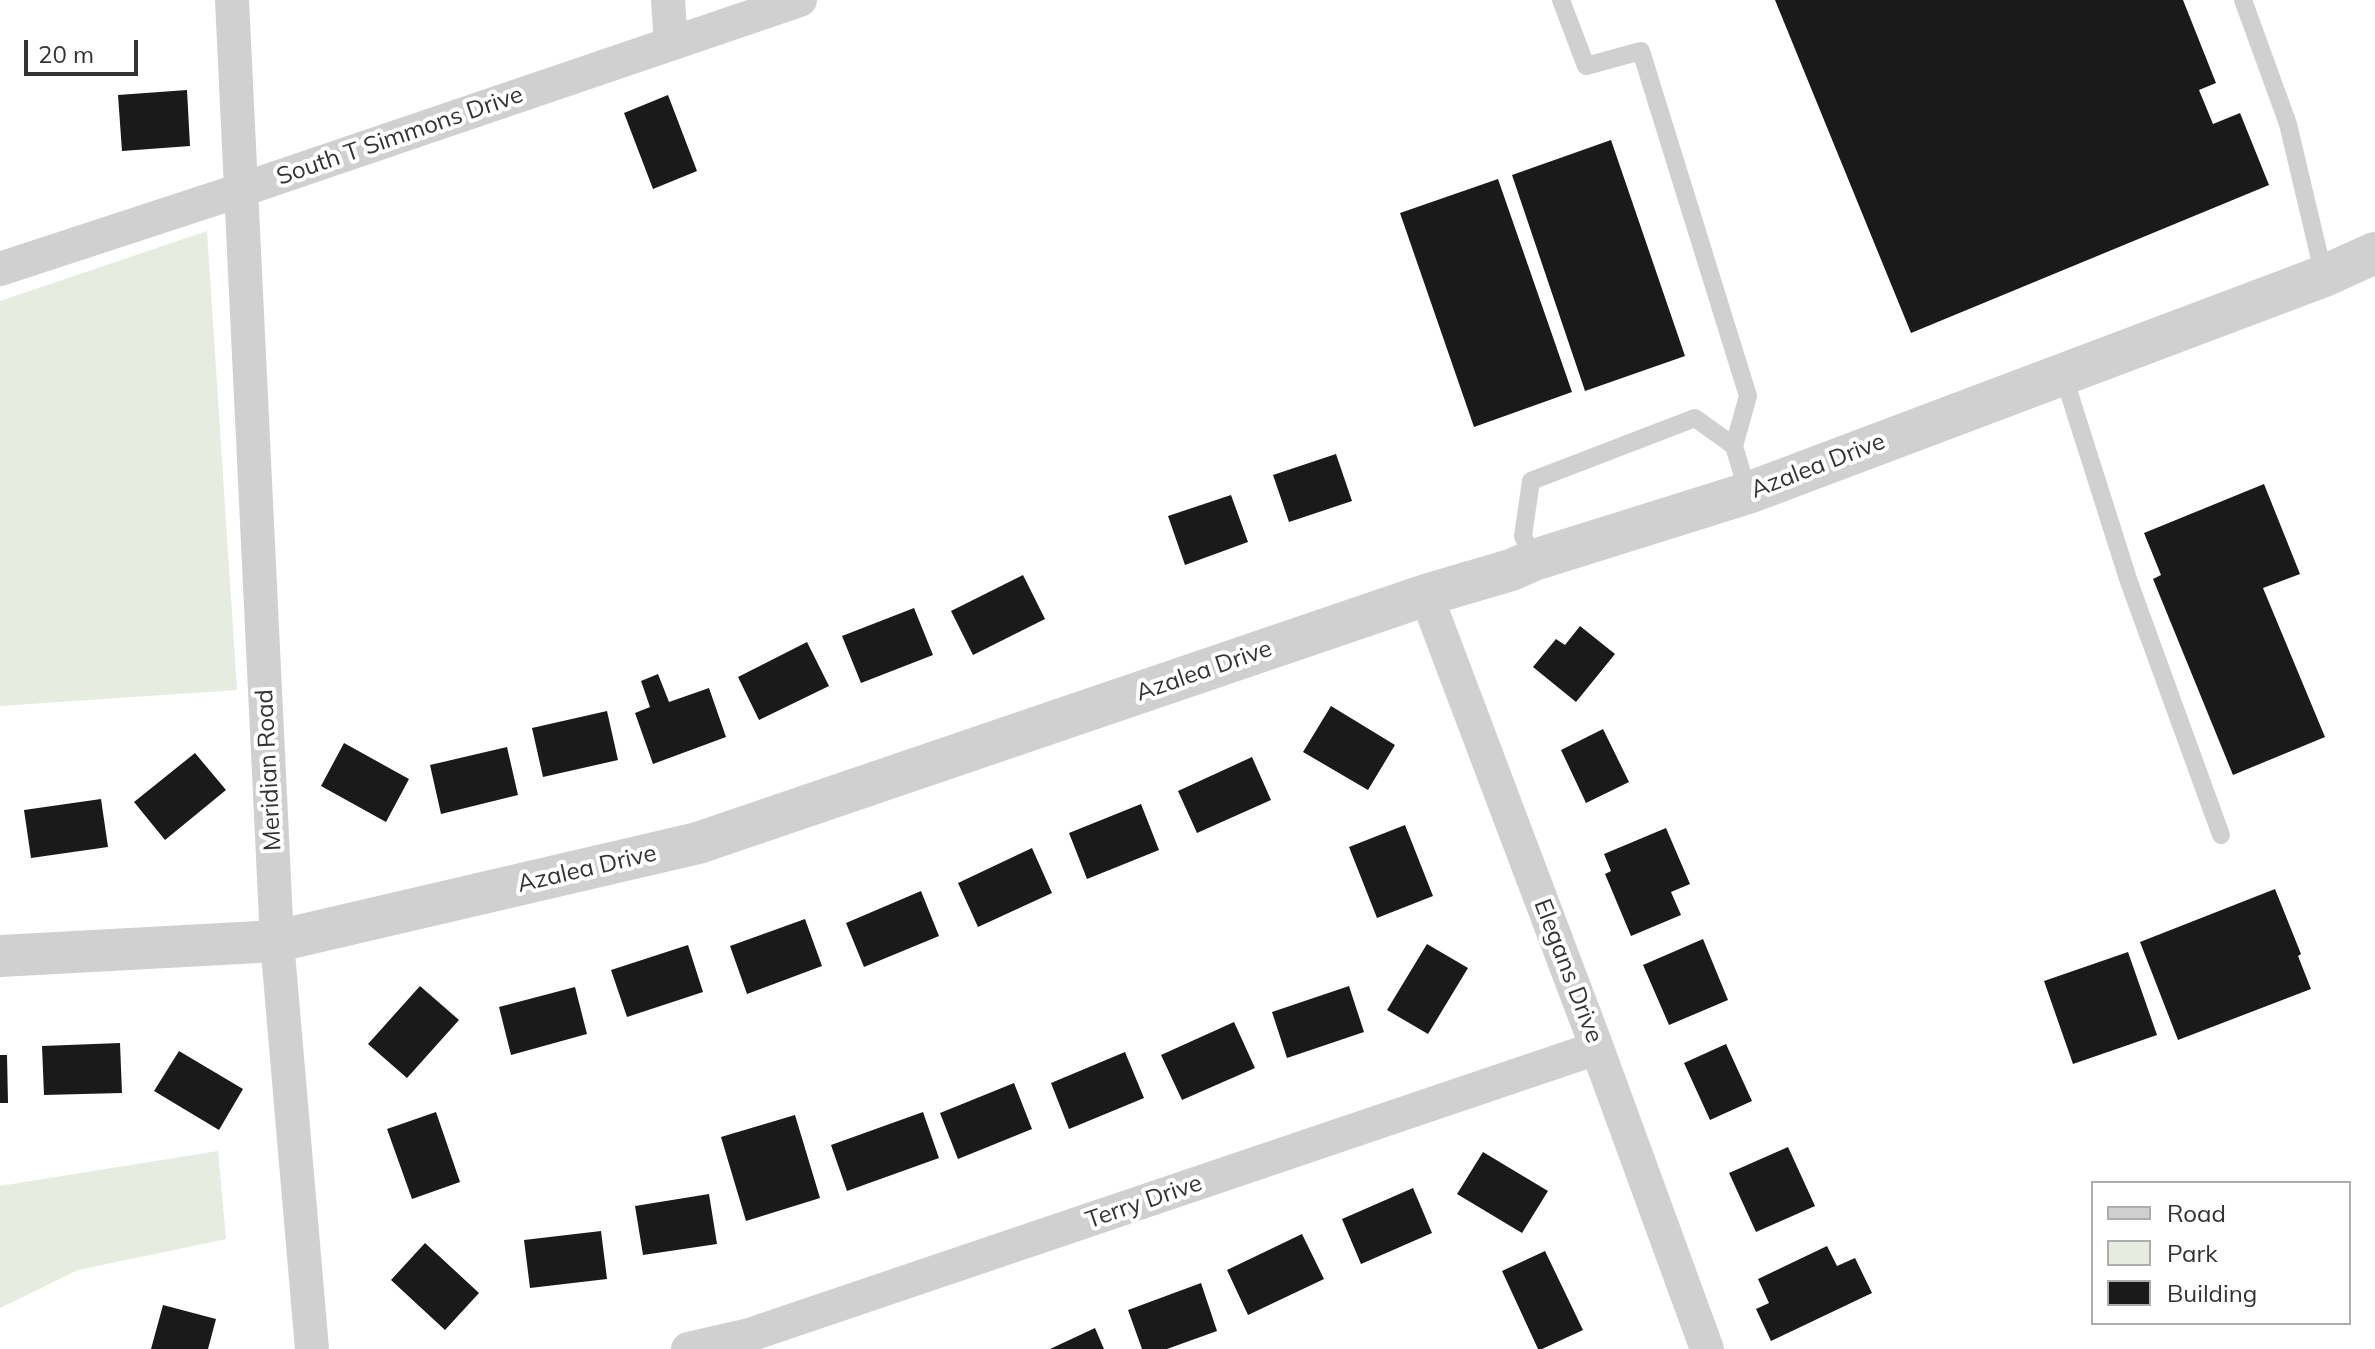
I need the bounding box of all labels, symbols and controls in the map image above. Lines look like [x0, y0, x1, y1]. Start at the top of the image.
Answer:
scale bar [28, 24, 142, 74]
text: 20 m [38, 39, 94, 69]
street label: South T Simmons Drive [273, 80, 527, 192]
street label: Azalea Drive [1747, 427, 1889, 505]
street label: Azalea Drive [1132, 634, 1276, 708]
street label: Meridian Road [250, 688, 288, 852]
street label: Azalea Drive [515, 839, 659, 899]
street label: Elegans Drive [1527, 895, 1609, 1047]
street label: Terry Drive [1082, 1169, 1206, 1235]
legend [2091, 1181, 2351, 1325]
text: Road [2167, 1198, 2226, 1228]
text: Park [2167, 1238, 2218, 1268]
text: Building [2167, 1278, 2257, 1308]

